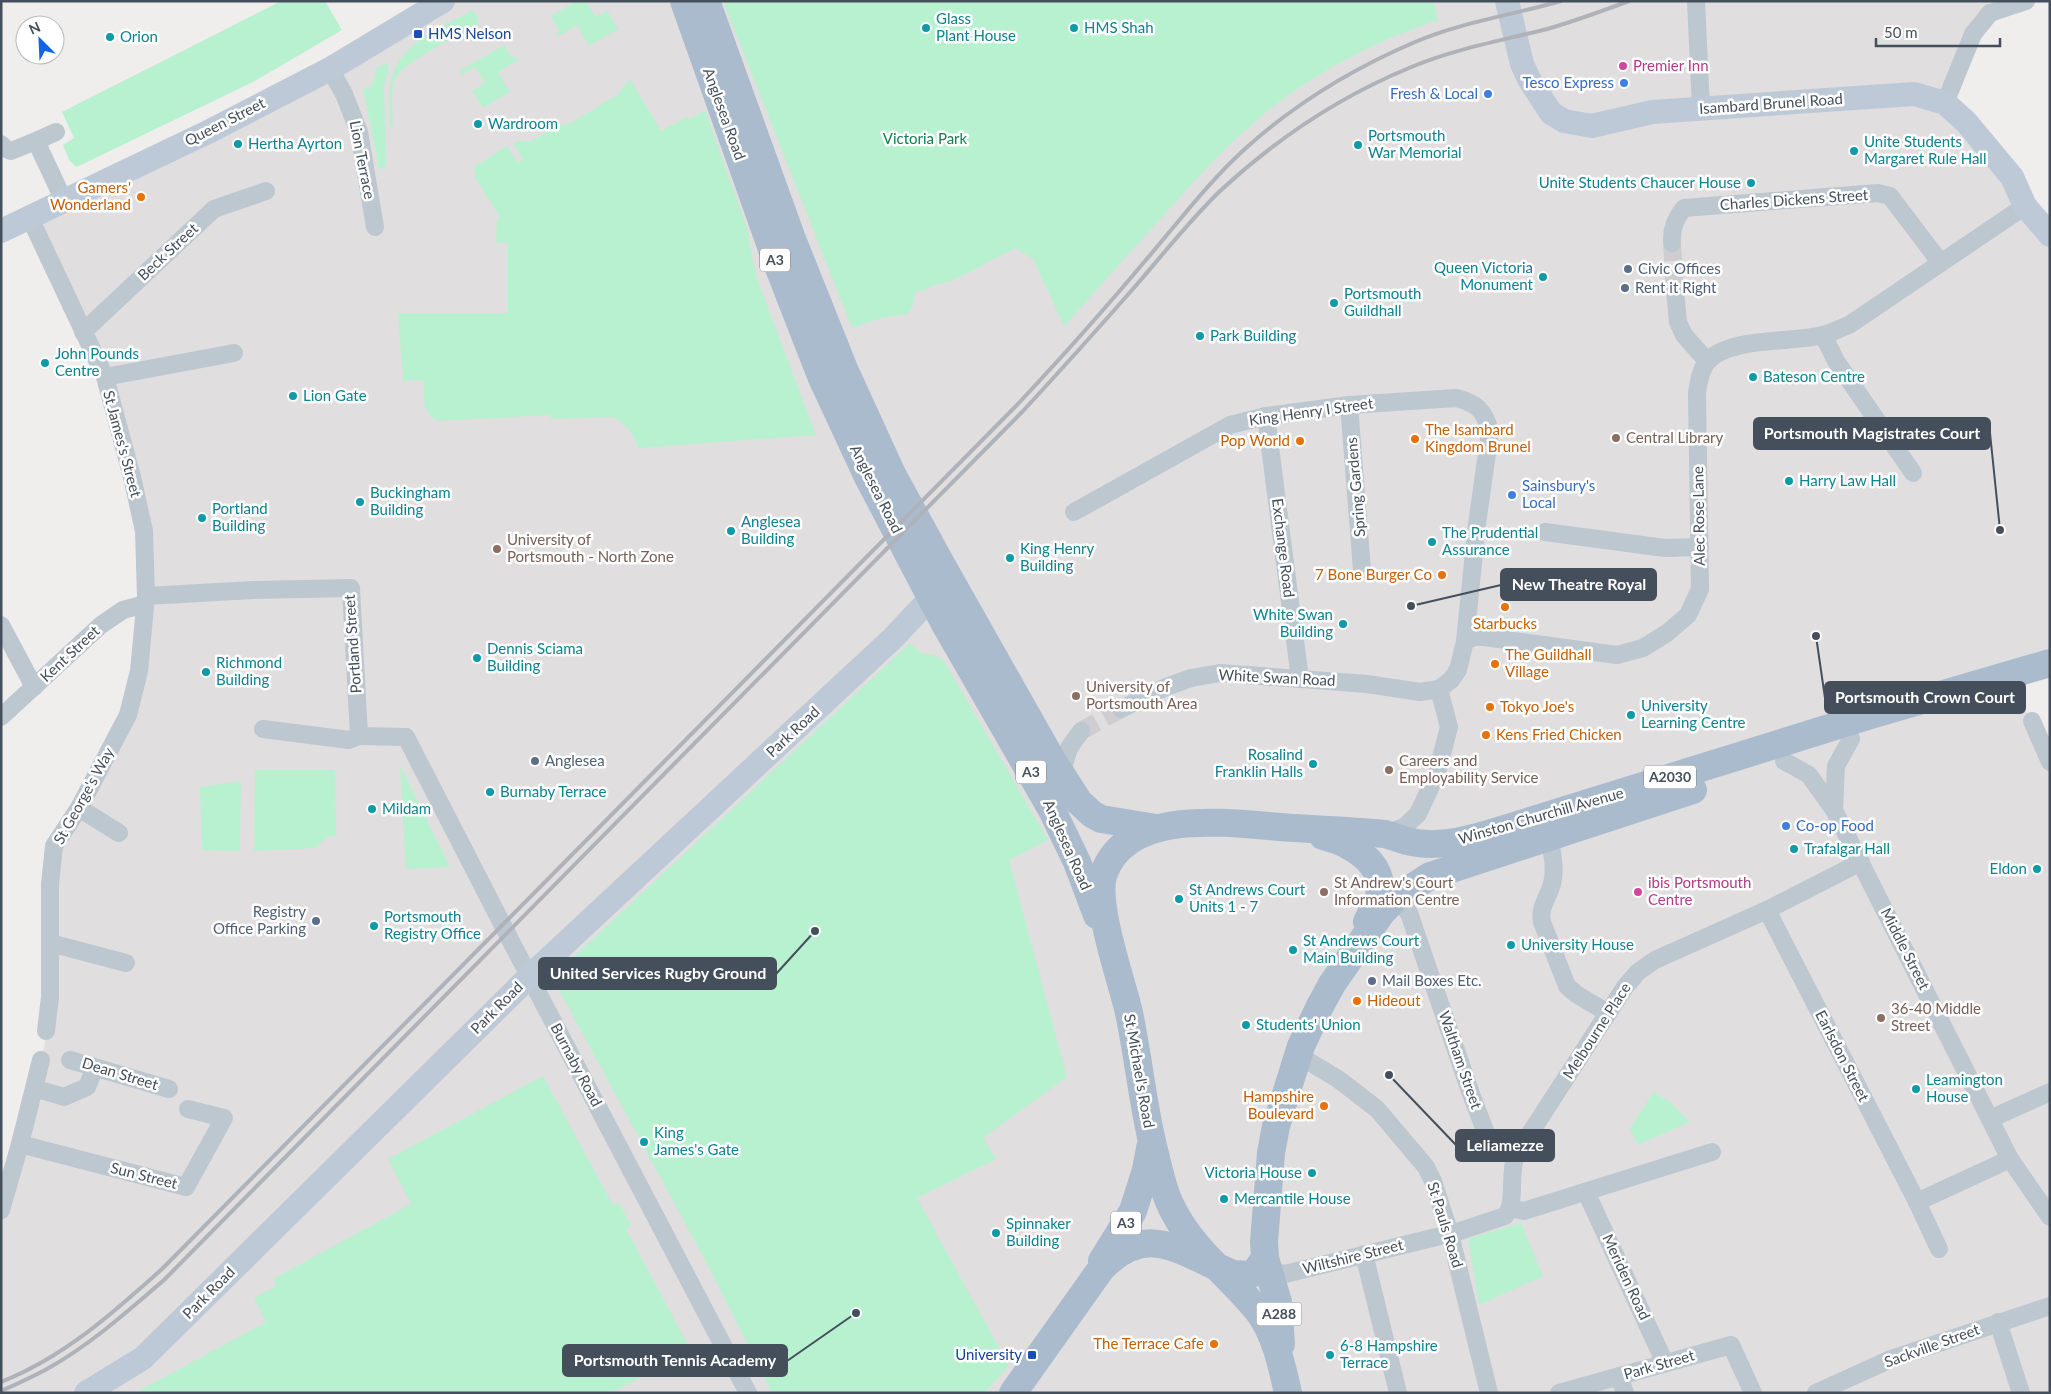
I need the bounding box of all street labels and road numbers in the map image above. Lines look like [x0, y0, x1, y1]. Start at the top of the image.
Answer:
street label: Anglesea Road [700, 65, 750, 162]
street label: Isambard Brunel Road [1699, 89, 1843, 117]
street label: Queen Street [181, 93, 268, 149]
street label: Lion Terrace [347, 119, 379, 201]
street label: Charles Dickens Street [1719, 185, 1869, 213]
street label: Beck Street [134, 218, 202, 284]
road number: A3 [760, 248, 790, 272]
street label: St James's Street [100, 388, 146, 500]
street label: King Henry I Street [1248, 393, 1375, 429]
street label: Spring Gardens [1342, 436, 1368, 538]
street label: Anglesea Road [847, 441, 907, 536]
street label: Alec Rose Lane [1688, 466, 1708, 566]
street label: Exchange Road [1269, 497, 1299, 599]
street label: Portland Street [340, 593, 364, 694]
street label: Kent Street [36, 621, 103, 685]
street label: White Swan Road [1218, 665, 1336, 689]
street label: Park Road [762, 702, 823, 761]
street label: St George's Way [49, 744, 117, 847]
road number: A3 [1016, 760, 1046, 784]
road number: A2030 [1644, 766, 1696, 789]
street label: Winston Churchill Avenue [1456, 783, 1626, 847]
street label: Anglesea Road [1040, 797, 1096, 892]
street label: Middle Street [1878, 905, 1934, 993]
street label: Park Road [466, 977, 526, 1037]
street label: Melbourne Place [1558, 979, 1634, 1082]
street label: Earlsdon Street [1812, 1007, 1874, 1105]
street label: Waltham Street [1436, 1008, 1486, 1112]
street label: St Michael's Road [1121, 1012, 1159, 1129]
street label: Burnaby Road [547, 1020, 606, 1109]
street label: Dean Street [80, 1053, 161, 1093]
street label: Sun Street [109, 1158, 180, 1192]
street label: St Pauls Road [1424, 1180, 1468, 1270]
road number: A3 [1111, 1212, 1141, 1234]
street label: Meriden Road [1599, 1231, 1655, 1322]
street label: Wiltshire Street [1301, 1235, 1405, 1277]
street label: Park Road [178, 1262, 238, 1322]
road number: A288 [1256, 1302, 1302, 1326]
street label: Sackville Street [1882, 1319, 1982, 1371]
street label: Park Street [1621, 1345, 1697, 1383]

